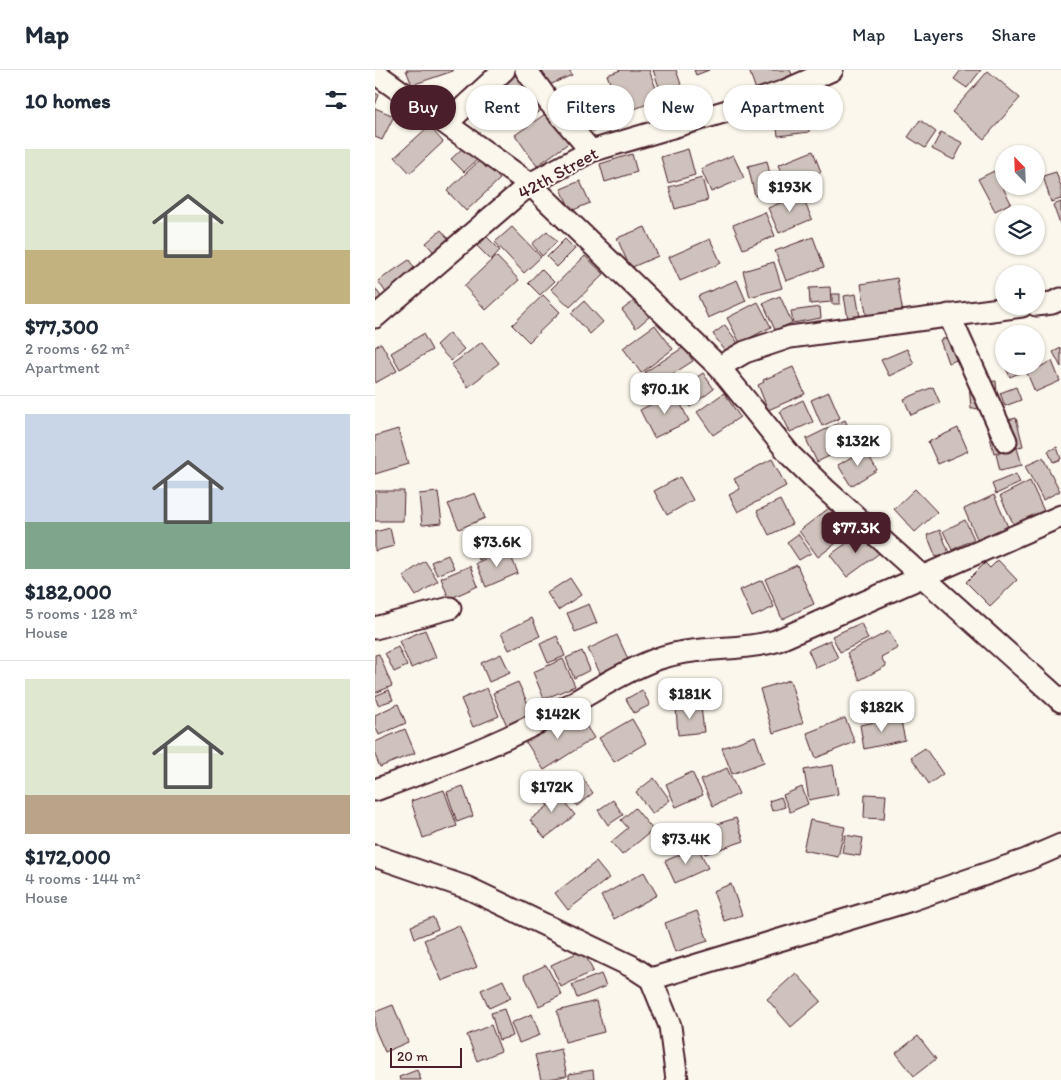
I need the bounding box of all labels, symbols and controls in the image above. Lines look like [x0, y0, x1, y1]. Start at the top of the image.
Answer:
text: Map [25, 20, 69, 49]
text: Map [852, 24, 885, 46]
text: Layers [913, 24, 963, 46]
text: Share [991, 24, 1036, 46]
chip: Buy [390, 85, 456, 130]
chip: Rent [466, 85, 538, 130]
chip: Filters [548, 85, 634, 130]
chip: New [644, 85, 713, 130]
chip: Apartment [723, 85, 843, 130]
icon: filters [322, 86, 350, 114]
text: 10 homes [25, 88, 111, 113]
street label: 42th Street [514, 142, 602, 204]
north arrow [995, 145, 1045, 195]
map controls [995, 145, 1045, 375]
pin: $193K [755, 170, 825, 213]
text: $193K [769, 177, 811, 196]
icon: home [143, 181, 233, 271]
button: layers [995, 205, 1045, 255]
button: + [995, 265, 1045, 315]
text: $77,300 [25, 314, 99, 339]
button: − [995, 325, 1045, 375]
text: 2 rooms · 62 m² [25, 339, 130, 358]
text: Apartment [25, 358, 100, 377]
pin: $70.1K [624, 372, 706, 415]
text: $70.1K [641, 379, 689, 398]
pin: $132K [823, 424, 893, 467]
text: $132K [837, 431, 879, 450]
icon: home [143, 447, 233, 537]
pin: $77.3K [815, 512, 897, 554]
text: $77.3K [833, 518, 879, 537]
pin: $73.6K [456, 526, 538, 568]
text: $73.6K [473, 532, 521, 551]
text: $182,000 [25, 579, 112, 604]
text: 5 rooms · 128 m² [25, 604, 137, 623]
text: House [25, 623, 68, 642]
pin: $181K [655, 678, 725, 720]
text: $181K [669, 684, 711, 703]
pin: $182K [847, 690, 917, 733]
text: $182K [861, 697, 903, 716]
pin: $142K [523, 698, 593, 740]
text: $142K [536, 704, 580, 723]
icon: home [143, 712, 233, 802]
pin: $172K [517, 770, 587, 813]
text: $172K [531, 777, 573, 796]
pin: $73.4K [645, 822, 727, 865]
text: $73.4K [662, 829, 710, 848]
text: $172,000 [25, 844, 111, 869]
text: 4 rooms · 144 m² [25, 869, 141, 888]
text: House [25, 888, 68, 907]
scale bar [390, 1045, 463, 1068]
text: 20 m [397, 1048, 428, 1065]

